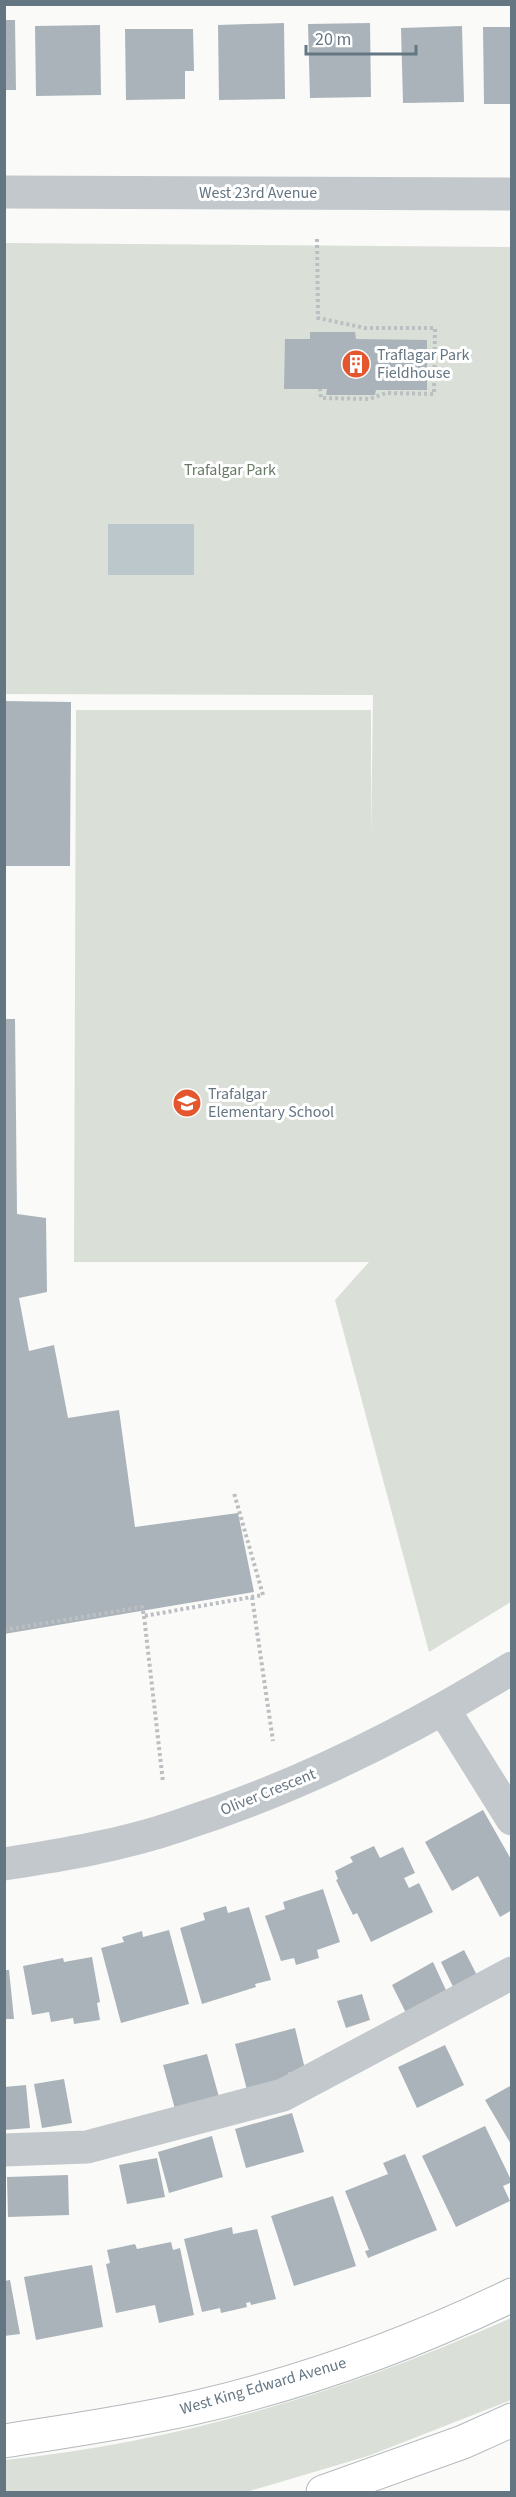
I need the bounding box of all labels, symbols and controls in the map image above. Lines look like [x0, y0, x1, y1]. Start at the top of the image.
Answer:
scale bar [306, 18, 416, 56]
text: 20 m [315, 27, 351, 52]
street label: West 23rd Avenue [199, 182, 317, 204]
place label: Traflagar Park Fieldhouse [377, 344, 469, 384]
building icon: Traflagar Park Fieldhouse [340, 348, 372, 380]
park label: Trafalgar Park [184, 459, 276, 481]
place label: Trafalgar Elementary School [208, 1083, 334, 1123]
school or university icon: Trafalgar Elementary School [171, 1087, 203, 1119]
street label: Oliver Crescent [217, 1763, 319, 1821]
street label: West King Edward Avenue [177, 2352, 349, 2420]

